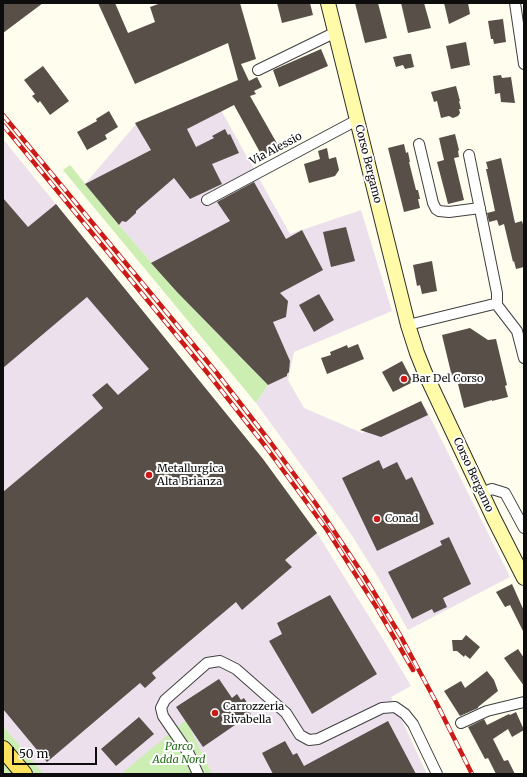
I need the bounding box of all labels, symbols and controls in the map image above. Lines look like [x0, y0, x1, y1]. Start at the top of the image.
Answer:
street label: Corso Bergamo [352, 123, 384, 205]
street label: Via Alessio [248, 130, 304, 168]
place label: Bar Del Corso [412, 372, 483, 386]
marker: Bar Del Corso [399, 374, 409, 384]
street label: Corso Bergamo [450, 436, 496, 514]
place label: Metallurgica Alta Brianza [157, 462, 224, 488]
marker: Metallurgica Alta Brianza [144, 470, 154, 480]
place label: Conad [385, 512, 418, 526]
marker: Conad [372, 514, 382, 524]
place label: Carrozzeria Rivabella [223, 700, 284, 726]
marker: Carrozzeria Rivabella [210, 708, 220, 718]
scale bar [14, 739, 99, 765]
park label: Parco Adda Nord [152, 740, 206, 766]
text: 50 m [19, 746, 48, 761]

